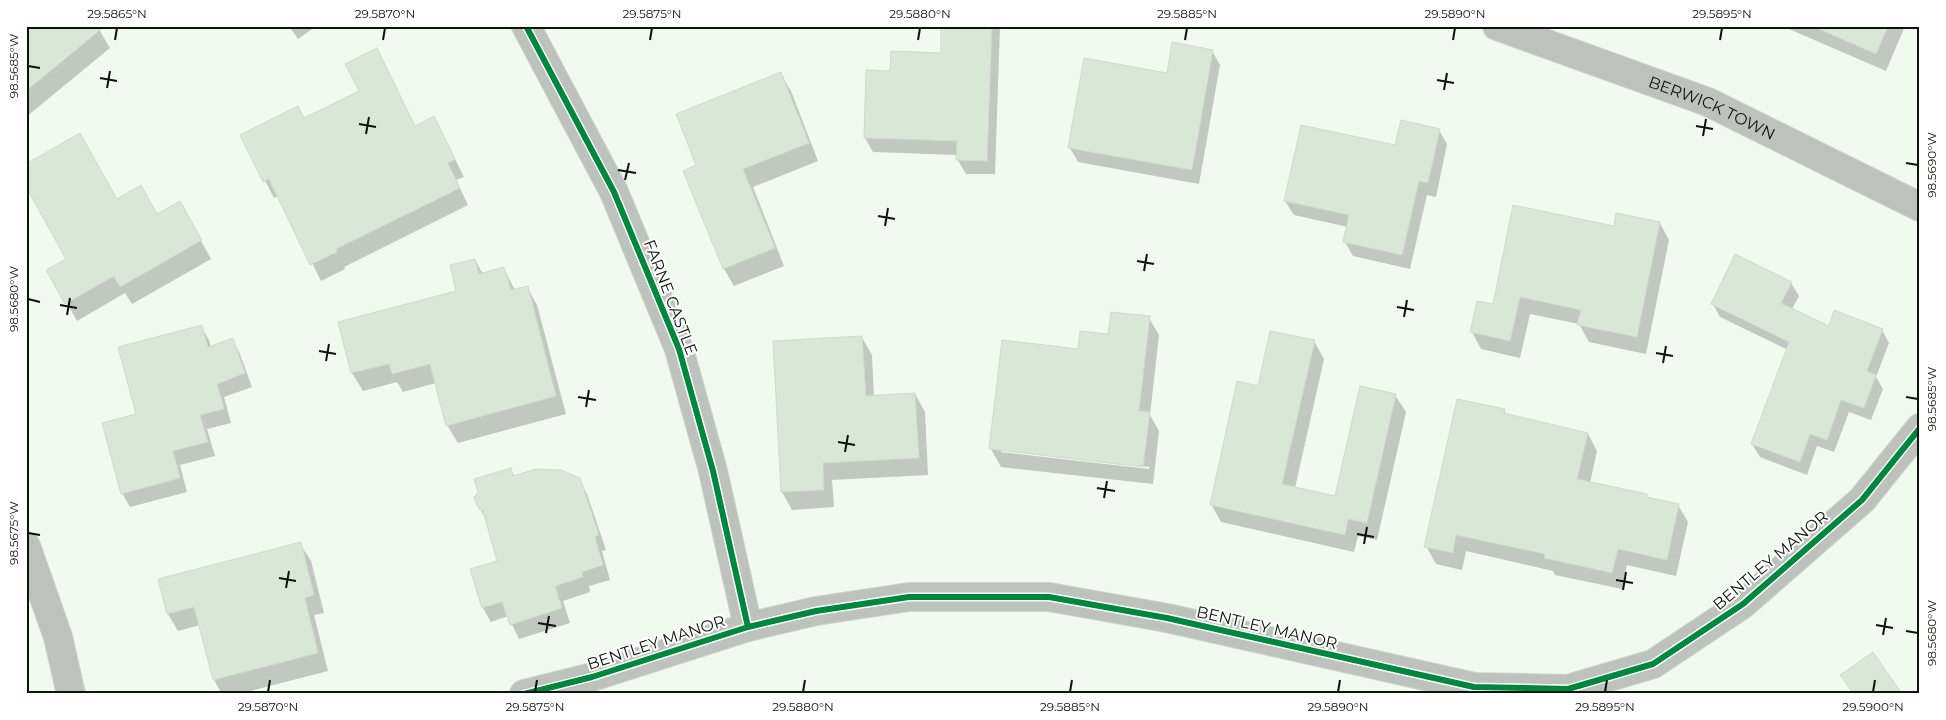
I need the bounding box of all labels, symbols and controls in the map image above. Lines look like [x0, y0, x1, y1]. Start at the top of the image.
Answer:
text: 29.5865°N [87, 6, 147, 21]
text: 29.5870°N [355, 6, 415, 21]
text: 29.5875°N [622, 6, 682, 21]
text: 29.5880°N [889, 6, 951, 21]
text: 29.5885°N [1157, 6, 1217, 21]
text: 29.5890°N [1424, 6, 1486, 21]
text: 29.5895°N [1692, 6, 1752, 21]
text: 98.5685°W [6, 34, 21, 98]
street label: BERWICK TOWN [1646, 72, 1778, 144]
text: 98.5690°W [1924, 132, 1939, 198]
street label: FARNE CASTLE [640, 237, 701, 358]
text: 98.5680°W [6, 266, 21, 332]
text: 98.5685°W [1924, 367, 1939, 431]
text: 98.5675°W [6, 501, 21, 565]
street label: BENTLEY MANOR [1709, 507, 1832, 614]
text: 98.5680°W [1924, 600, 1939, 666]
street label: BENTLEY MANOR [1195, 602, 1339, 653]
street label: BENTLEY MANOR [585, 611, 728, 674]
text: 29.5870°N [238, 699, 298, 714]
text: 29.5875°N [505, 699, 565, 714]
text: 29.5880°N [772, 699, 834, 714]
text: 29.5885°N [1040, 699, 1100, 714]
text: 29.5890°N [1307, 699, 1369, 714]
text: 29.5895°N [1575, 699, 1635, 714]
text: 29.5900°N [1842, 699, 1904, 714]

